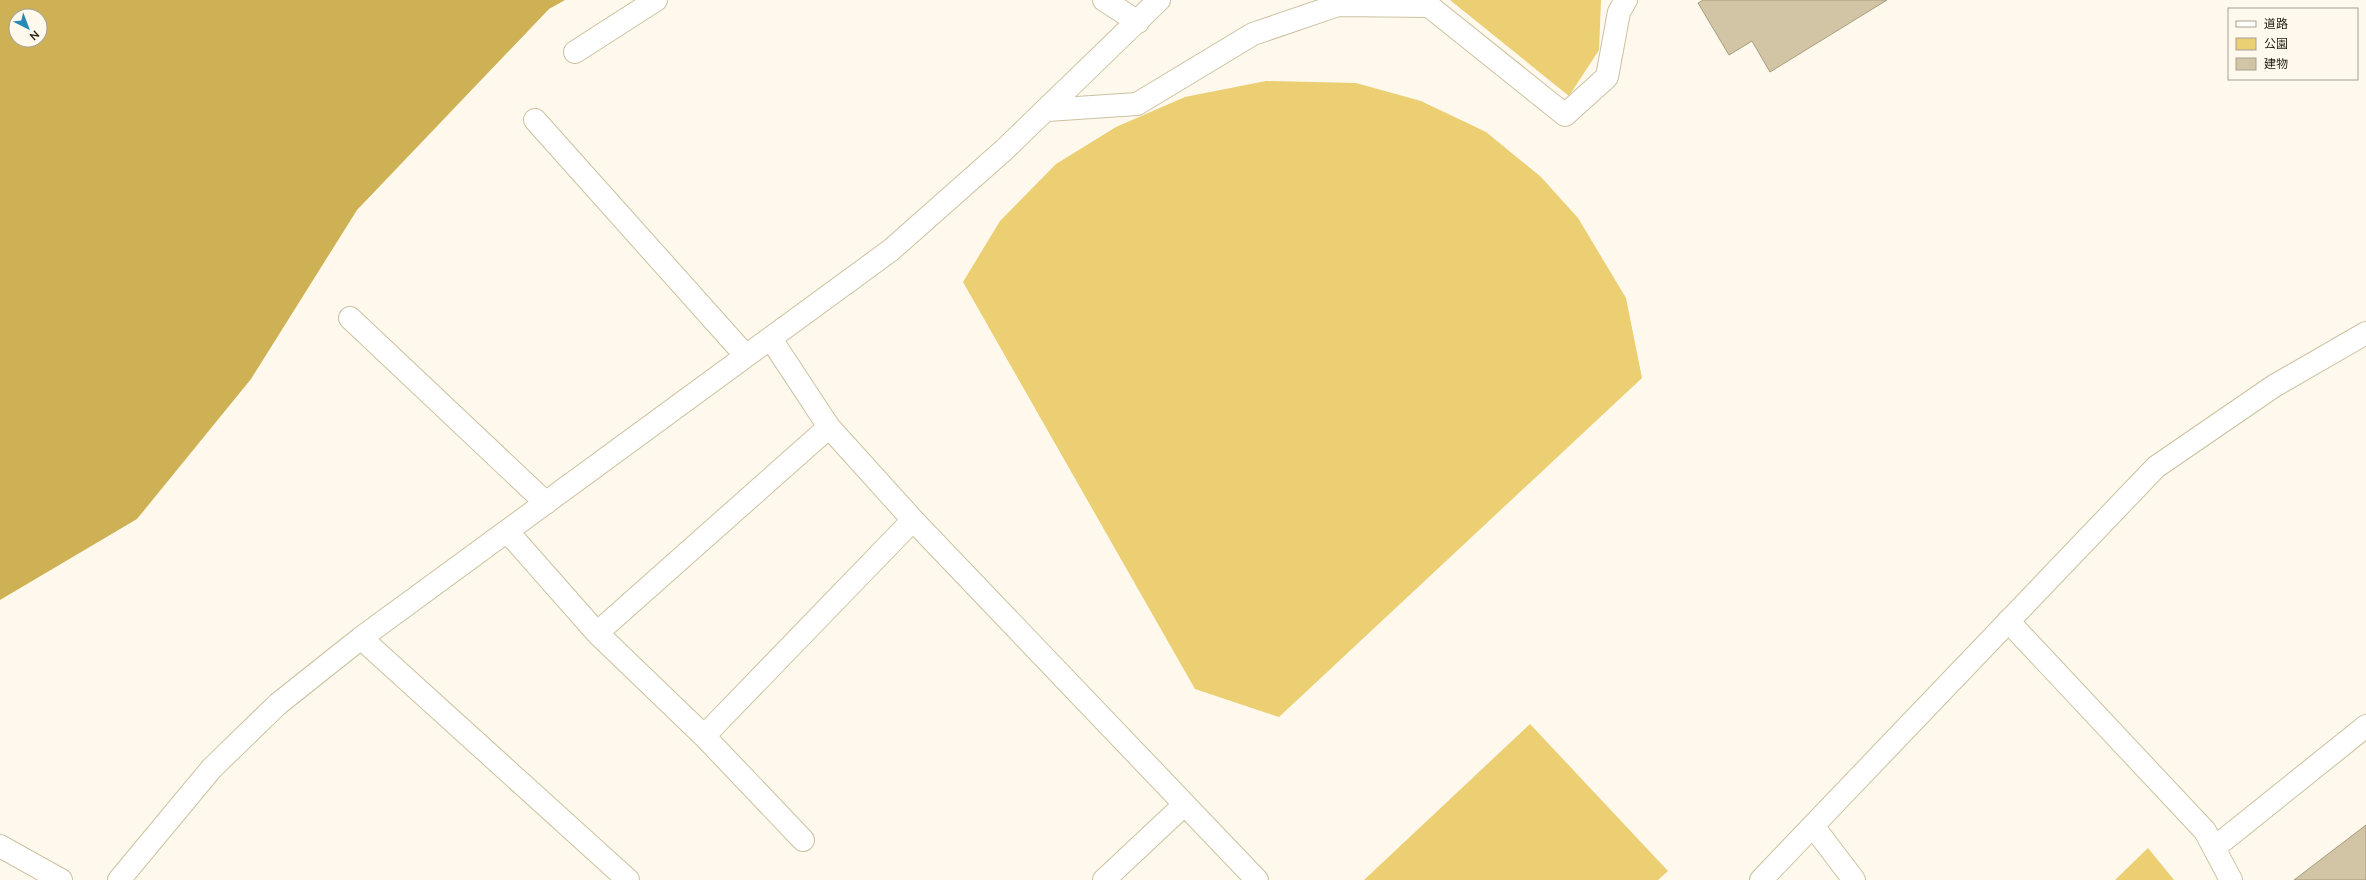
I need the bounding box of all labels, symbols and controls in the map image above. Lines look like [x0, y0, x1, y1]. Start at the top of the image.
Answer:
north arrow [8, 8, 48, 48]
legend [2228, 8, 2358, 80]
text: 道路 [2264, 16, 2288, 31]
text: N [27, 27, 42, 43]
text: 公園 [2264, 36, 2288, 51]
text: 建物 [2264, 56, 2288, 71]

